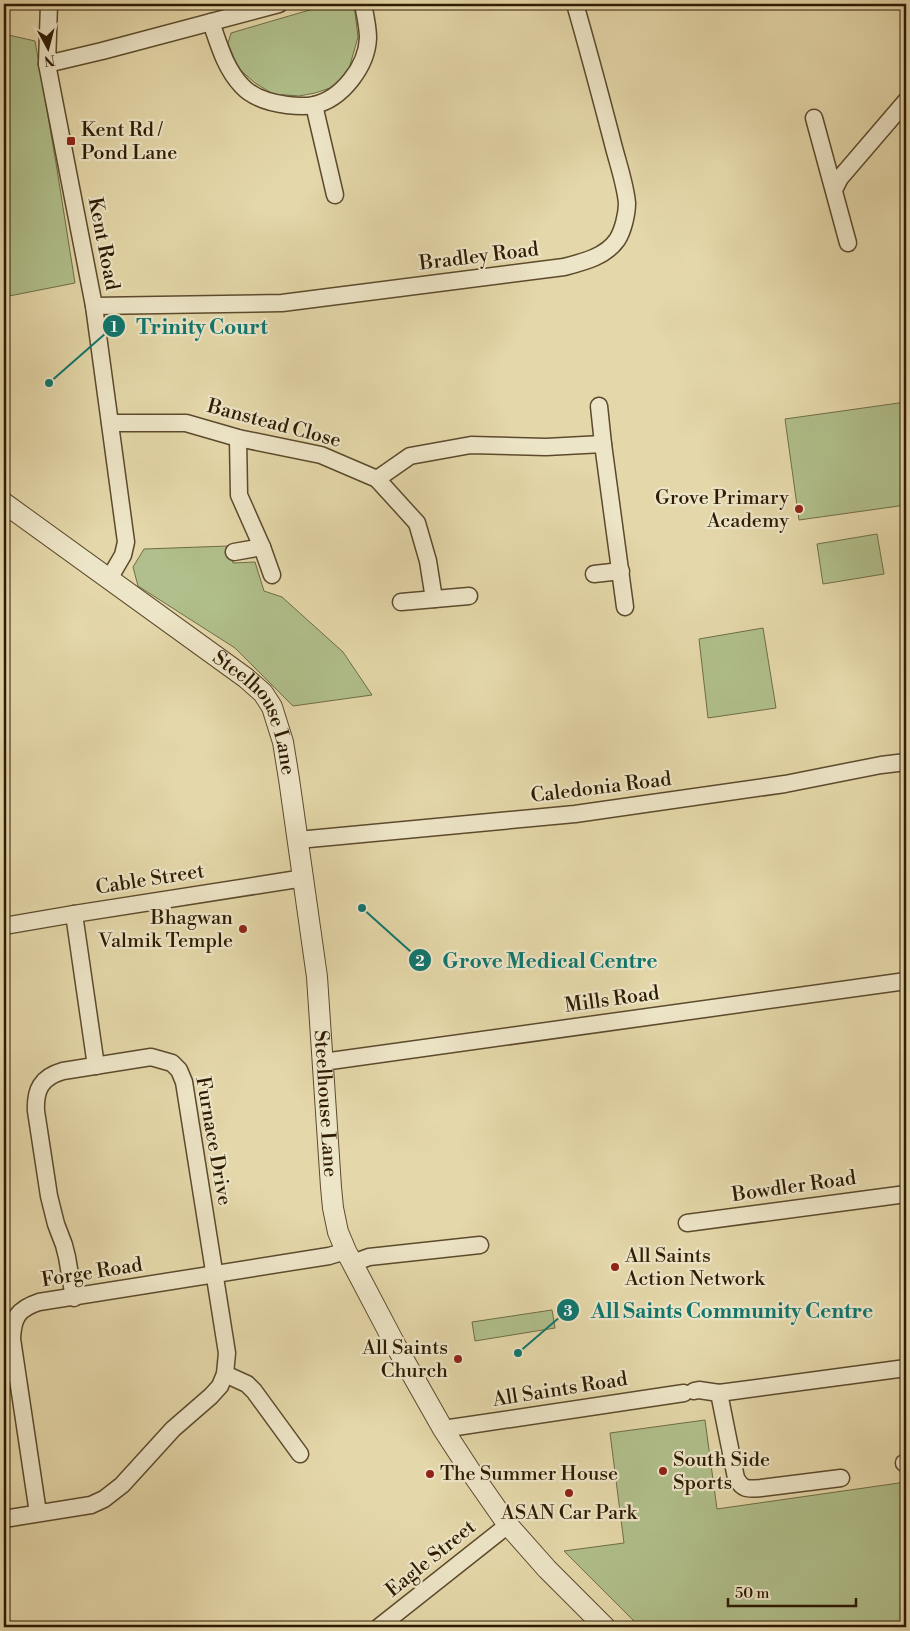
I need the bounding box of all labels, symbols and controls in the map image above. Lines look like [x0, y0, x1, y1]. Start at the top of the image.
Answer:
north arrow [22, 22, 72, 72]
text: N [43, 50, 56, 70]
place label: Kent Rd / Pond Lane [81, 118, 177, 166]
marker: Kent Rd / Pond Lane [65, 135, 77, 147]
street label: Kent Road [82, 195, 124, 293]
street label: Bradley Road [417, 237, 541, 277]
callout: Trinity Court [101, 308, 278, 344]
text: Trinity Court [136, 315, 268, 341]
text: 1 [110, 318, 118, 337]
street label: Banstead Close [203, 394, 344, 454]
place label: Grove Primary Academy [655, 486, 789, 534]
marker: Grove Primary Academy [793, 503, 805, 515]
street label: Steelhouse Lane [208, 645, 301, 777]
street label: Caledonia Road [529, 767, 673, 809]
street label: Cable Street [94, 859, 206, 901]
place label: Bhagwan Valmik Temple [97, 906, 233, 954]
marker: Bhagwan Valmik Temple [237, 923, 249, 935]
callout: Grove Medical Centre [407, 942, 668, 978]
text: Grove Medical Centre [442, 949, 658, 975]
text: 2 [415, 952, 425, 971]
street label: Mills Road [563, 981, 662, 1019]
street label: Steelhouse Lane [308, 1029, 343, 1178]
street label: Furnace Drive [189, 1075, 237, 1207]
street label: Bowdler Road [729, 1166, 858, 1208]
place label: All Saints Action Network [624, 1244, 766, 1292]
street label: Forge Road [40, 1253, 145, 1293]
marker: All Saints Action Network [609, 1261, 621, 1273]
callout: All Saints Community Centre [556, 1292, 883, 1328]
text: All Saints Community Centre [590, 1299, 873, 1325]
text: 3 [563, 1302, 573, 1321]
place label: All Saints Church [361, 1336, 448, 1384]
marker: All Saints Church [452, 1353, 464, 1365]
street label: All Saints Road [490, 1367, 630, 1413]
place label: South Side Sports [673, 1448, 770, 1496]
place label: The Summer House [440, 1462, 618, 1487]
marker: South Side Sports [657, 1465, 669, 1477]
marker: The Summer House [424, 1468, 436, 1480]
marker: ASAN Car Park [563, 1487, 575, 1499]
place label: ASAN Car Park [500, 1501, 638, 1526]
street label: Eagle Street [381, 1515, 481, 1603]
scale bar [728, 1576, 855, 1608]
text: 50 m [735, 1584, 769, 1603]

